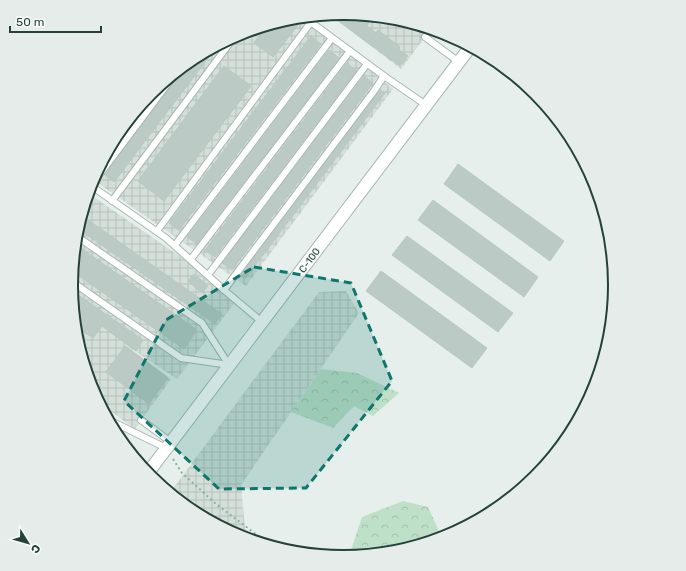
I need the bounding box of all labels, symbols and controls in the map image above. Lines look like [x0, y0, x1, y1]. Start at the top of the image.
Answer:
scale bar [10, 8, 101, 34]
text: 50 m [16, 15, 44, 29]
street label: С-100 [297, 246, 323, 275]
north arrow [8, 523, 48, 563]
text: С [28, 542, 43, 556]

